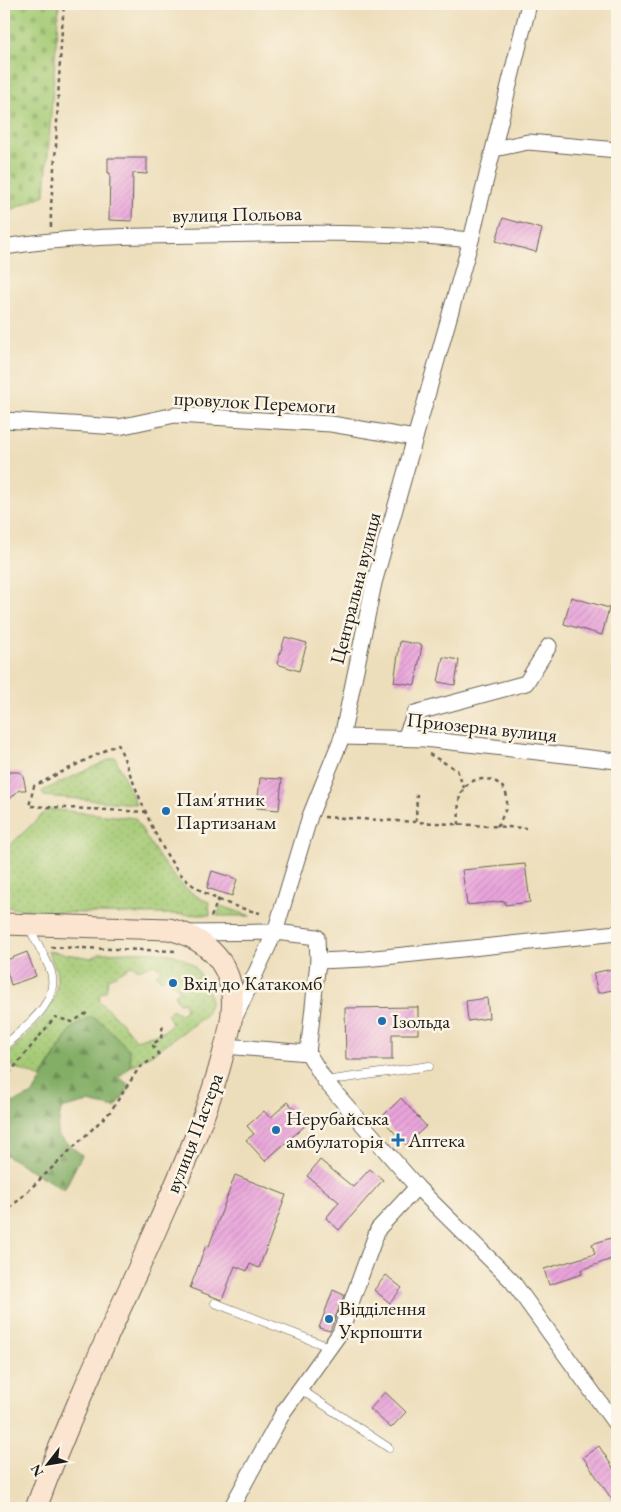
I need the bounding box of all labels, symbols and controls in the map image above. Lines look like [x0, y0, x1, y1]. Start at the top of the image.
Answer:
street label: вулиця Польова [172, 200, 302, 228]
street label: провулок Перемоги [173, 385, 337, 419]
street label: Центральна вулиця [324, 509, 386, 667]
street label: Приозерна вулиця [405, 706, 559, 748]
place label: Пам'ятник Партизанам [176, 786, 277, 835]
marker: Пам'ятник Партизанам [160, 805, 172, 817]
place label: Вхід до Катакомб [183, 970, 323, 996]
marker: Вхід до Катакомб [167, 977, 179, 989]
place label: Ізольда [392, 1008, 450, 1034]
marker: Ізольда [376, 1015, 388, 1027]
street label: вулиця Пастера [159, 1069, 229, 1197]
place label: Нерубайська амбулаторія [286, 1105, 389, 1154]
marker: Нерубайська амбулаторія [270, 1124, 282, 1136]
place label: Аптека [407, 1127, 465, 1153]
marker: Аптека [392, 1134, 404, 1146]
place label: Відділення Укрпошти [338, 1295, 426, 1344]
marker: Відділення Укрпошти [323, 1313, 335, 1325]
north arrow [22, 1440, 72, 1490]
text: N [26, 1461, 47, 1480]

